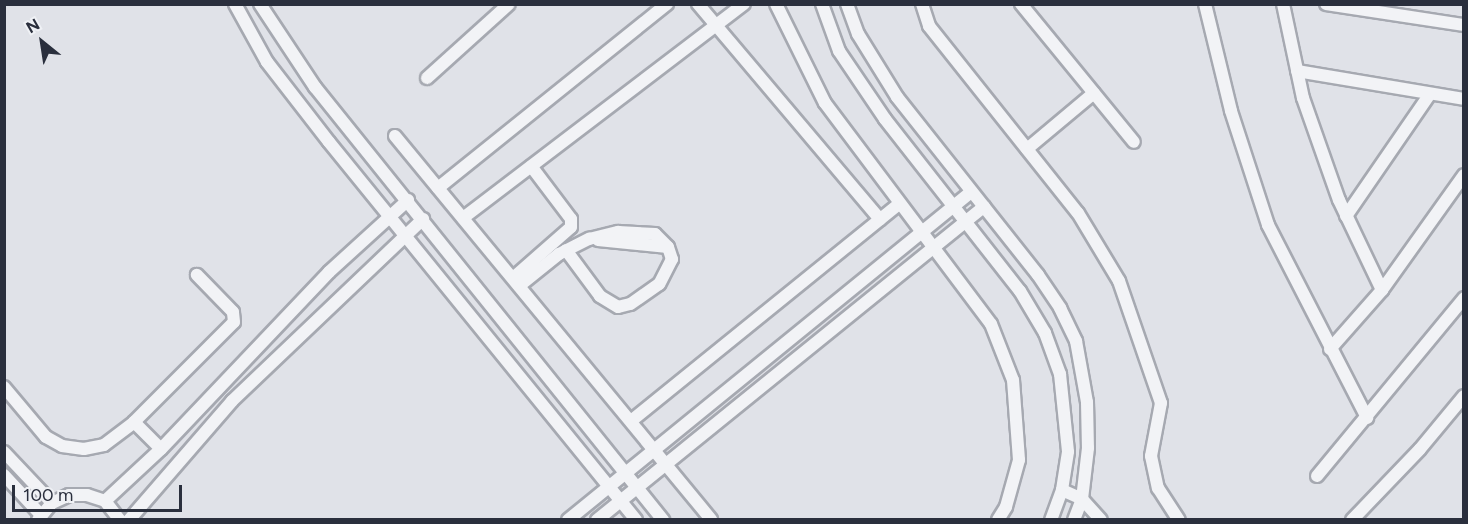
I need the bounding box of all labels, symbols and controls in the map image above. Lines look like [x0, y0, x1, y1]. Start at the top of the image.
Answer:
north arrow [12, 12, 72, 72]
text: N [23, 15, 43, 37]
scale bar [15, 473, 184, 511]
text: 100 m [23, 484, 73, 506]

